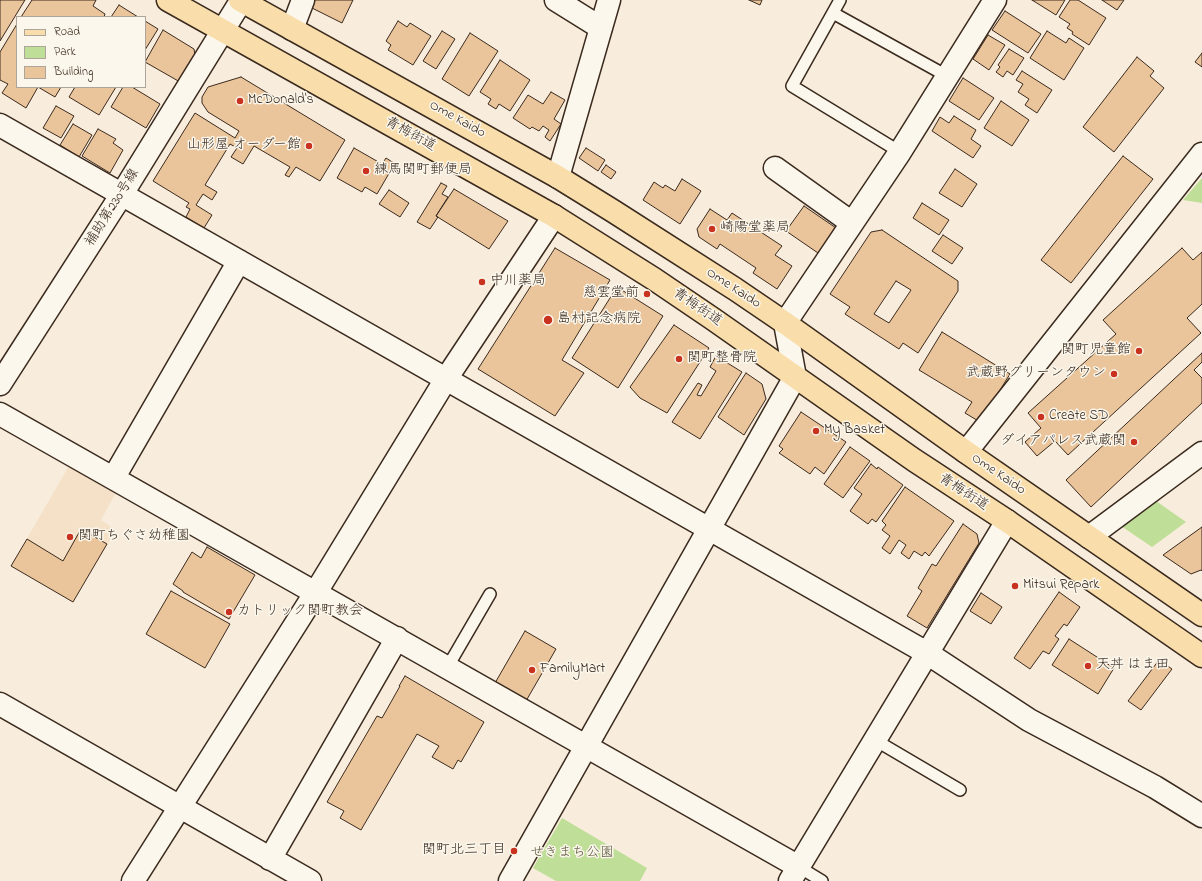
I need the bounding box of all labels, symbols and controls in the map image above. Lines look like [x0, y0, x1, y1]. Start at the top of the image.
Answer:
legend [16, 16, 146, 88]
text: Road [54, 23, 80, 41]
text: Park [54, 43, 76, 61]
text: Building [54, 63, 93, 81]
place label: McDonald's [248, 93, 314, 109]
marker: McDonald's [235, 96, 245, 106]
street label: Ome Kaido [426, 98, 488, 142]
street label: 青梅街道 [381, 114, 439, 156]
place label: 山形屋 オーダー館 [187, 138, 301, 154]
marker: 山形屋 オーダー館 [304, 141, 314, 151]
place label: 練馬関町郵便局 [374, 163, 472, 179]
street label: 補助第230号線 [82, 166, 144, 250]
marker: 練馬関町郵便局 [361, 166, 371, 176]
place label: 崎陽堂薬局 [720, 221, 790, 237]
marker: 崎陽堂薬局 [707, 224, 717, 234]
street label: Ome Kaido [702, 265, 764, 313]
place label: 中川薬局 [490, 274, 546, 290]
marker: 中川薬局 [477, 277, 487, 287]
street label: 青梅街道 [669, 285, 725, 331]
place label: 慈雲堂前 [583, 286, 639, 302]
marker: 慈雲堂前 [642, 289, 652, 299]
place label: 島村記念病院 [557, 312, 641, 328]
marker: 島村記念病院 [542, 314, 554, 326]
place label: 関町児童館 [1061, 343, 1131, 359]
marker: 関町児童館 [1134, 346, 1144, 356]
place label: 関町整骨院 [687, 351, 757, 367]
marker: 関町整骨院 [674, 354, 684, 364]
place label: 武蔵野グリーンタウン [966, 366, 1106, 382]
marker: 武蔵野グリーンタウン [1109, 369, 1119, 379]
place label: Create SD [1049, 409, 1109, 425]
marker: Create SD [1036, 412, 1046, 422]
place label: My Basket [824, 423, 885, 439]
marker: My Basket [811, 426, 821, 436]
place label: ダイアパレス武蔵関 [1000, 434, 1126, 450]
marker: ダイアパレス武蔵関 [1129, 437, 1139, 447]
street label: Ome Kaido [968, 451, 1028, 499]
street label: 青梅街道 [935, 471, 991, 515]
place label: 関町ちぐさ幼稚園 [78, 529, 190, 545]
marker: 関町ちぐさ幼稚園 [65, 532, 75, 542]
place label: Mitsui Repark [1023, 578, 1099, 594]
marker: Mitsui Repark [1010, 581, 1020, 591]
place label: カトリック関町教会 [237, 604, 363, 620]
marker: カトリック関町教会 [224, 607, 234, 617]
place label: 天丼 はま田 [1096, 658, 1169, 674]
marker: 天丼 はま田 [1083, 661, 1093, 671]
place label: FamilyMart [540, 662, 605, 678]
marker: FamilyMart [527, 665, 537, 675]
place label: 関町北三丁目 [422, 843, 506, 859]
marker: 関町北三丁目 [509, 846, 519, 856]
park label: せきまち公園 [530, 846, 614, 862]

